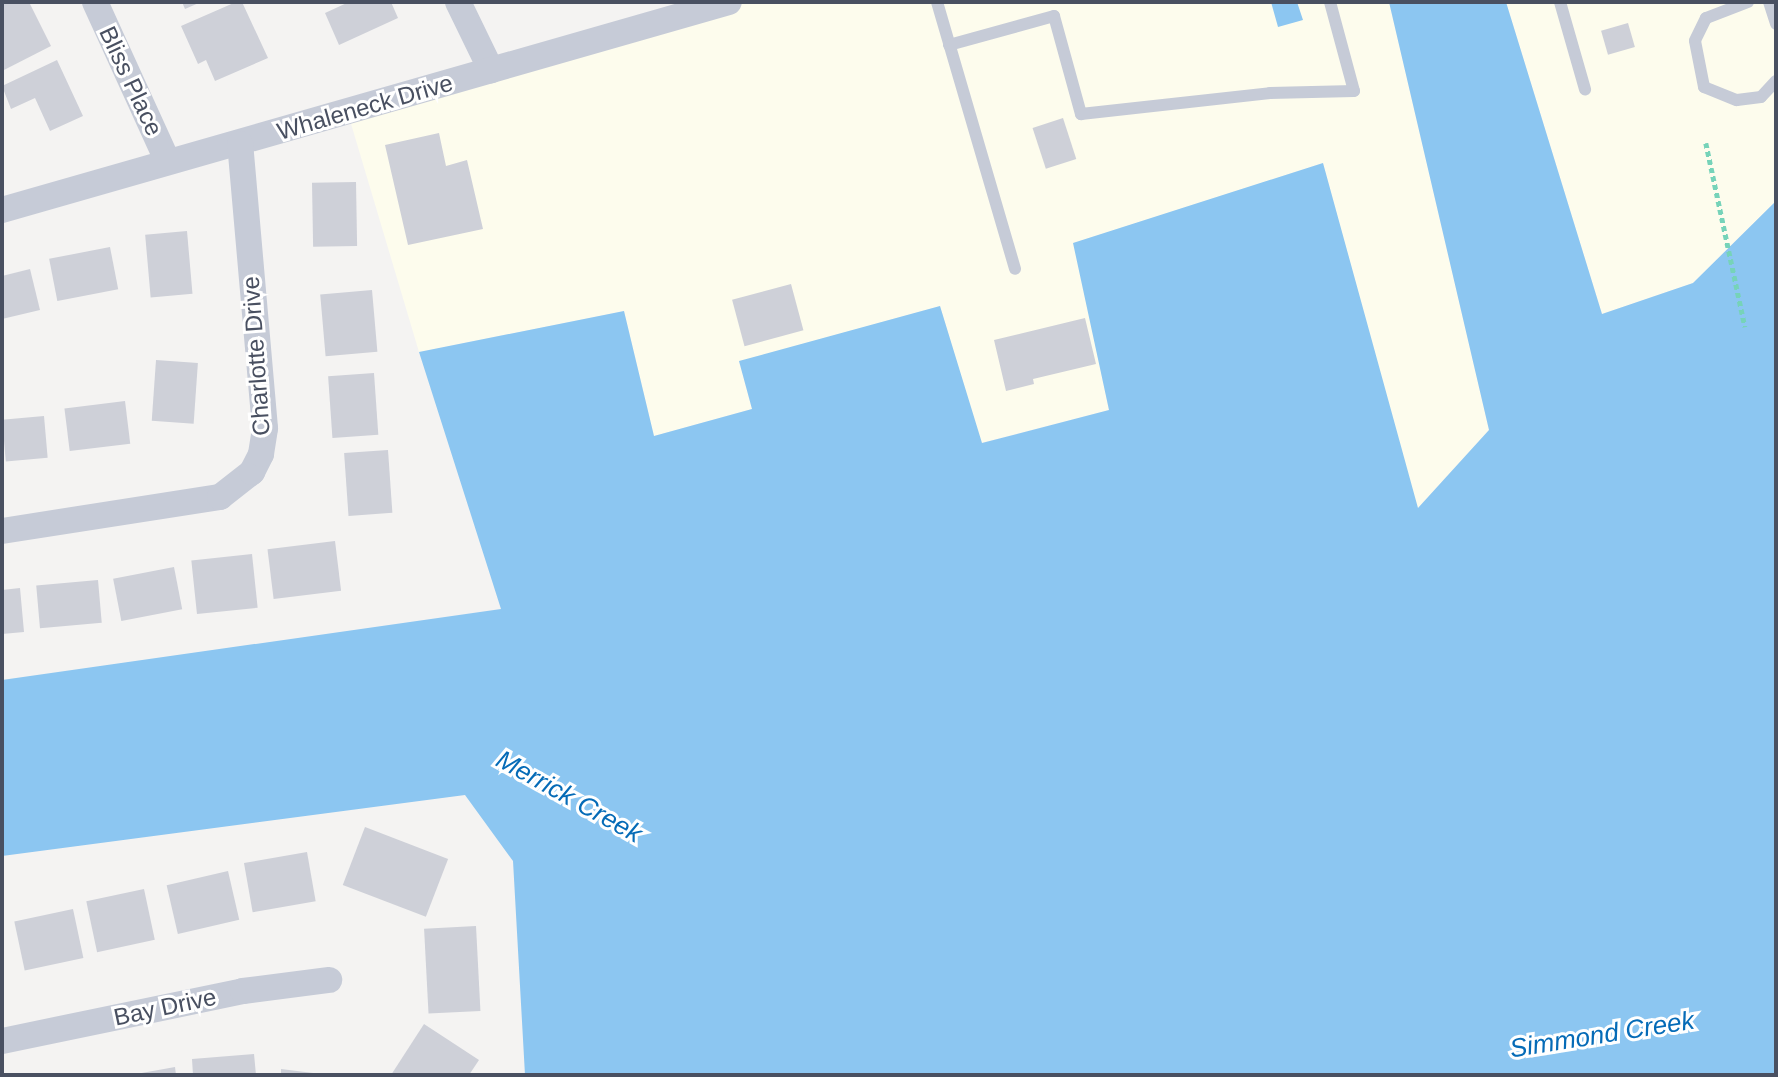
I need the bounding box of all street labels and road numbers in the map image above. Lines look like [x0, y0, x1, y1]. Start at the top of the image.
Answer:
street label: Bliss Place [93, 22, 169, 140]
street label: Whaleneck Drive [274, 68, 456, 146]
street label: Charlotte Drive [236, 275, 276, 437]
street label: Bay Drive [111, 982, 219, 1032]

